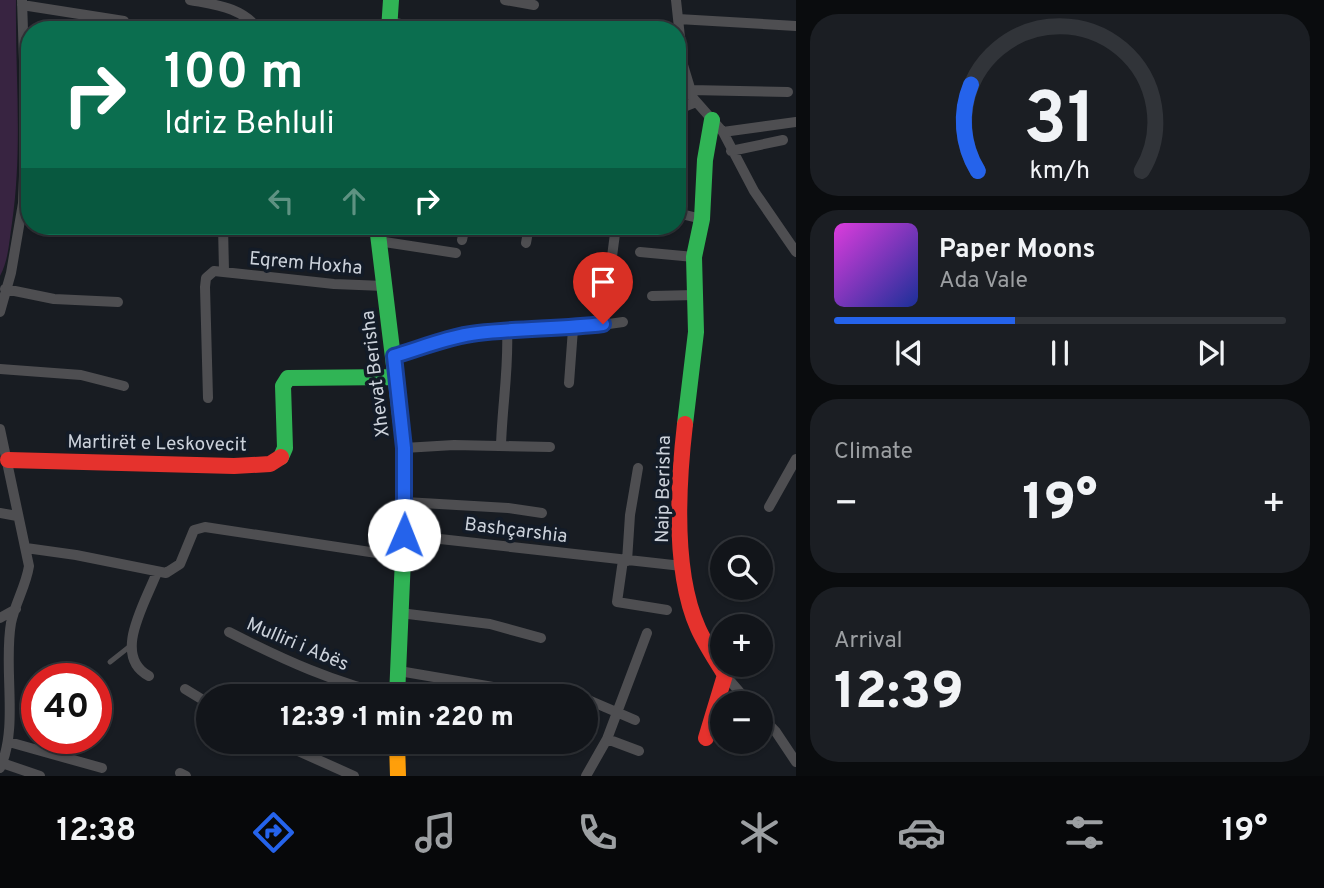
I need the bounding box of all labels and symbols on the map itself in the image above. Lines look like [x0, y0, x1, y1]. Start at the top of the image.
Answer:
street label: Eqrem Hoxha [248, 247, 363, 281]
pin [573, 252, 633, 324]
street label: Xhevat Berisha [356, 309, 396, 439]
street label: Martirët e Leskovecit [67, 430, 247, 458]
street label: Naip Berisha [651, 435, 677, 543]
position arrow [367, 498, 441, 572]
street label: Bashçarshia [463, 513, 569, 549]
street label: Mulliri i Abës [242, 613, 352, 677]
speed limit sign: 40 [21, 663, 112, 754]

